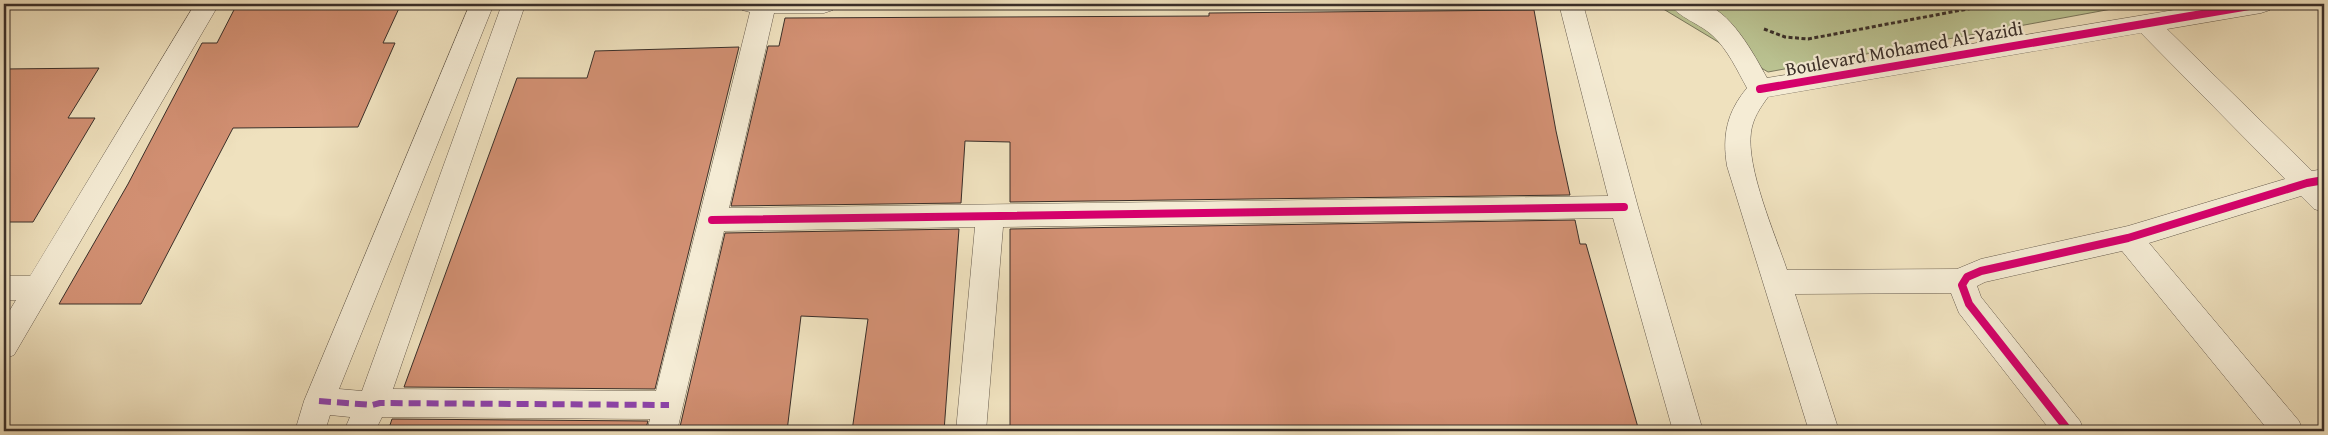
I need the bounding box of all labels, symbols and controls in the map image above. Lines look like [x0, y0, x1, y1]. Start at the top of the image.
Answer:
street label: Boulevard Mohamed Al-Yazidi [1783, 13, 2025, 83]

